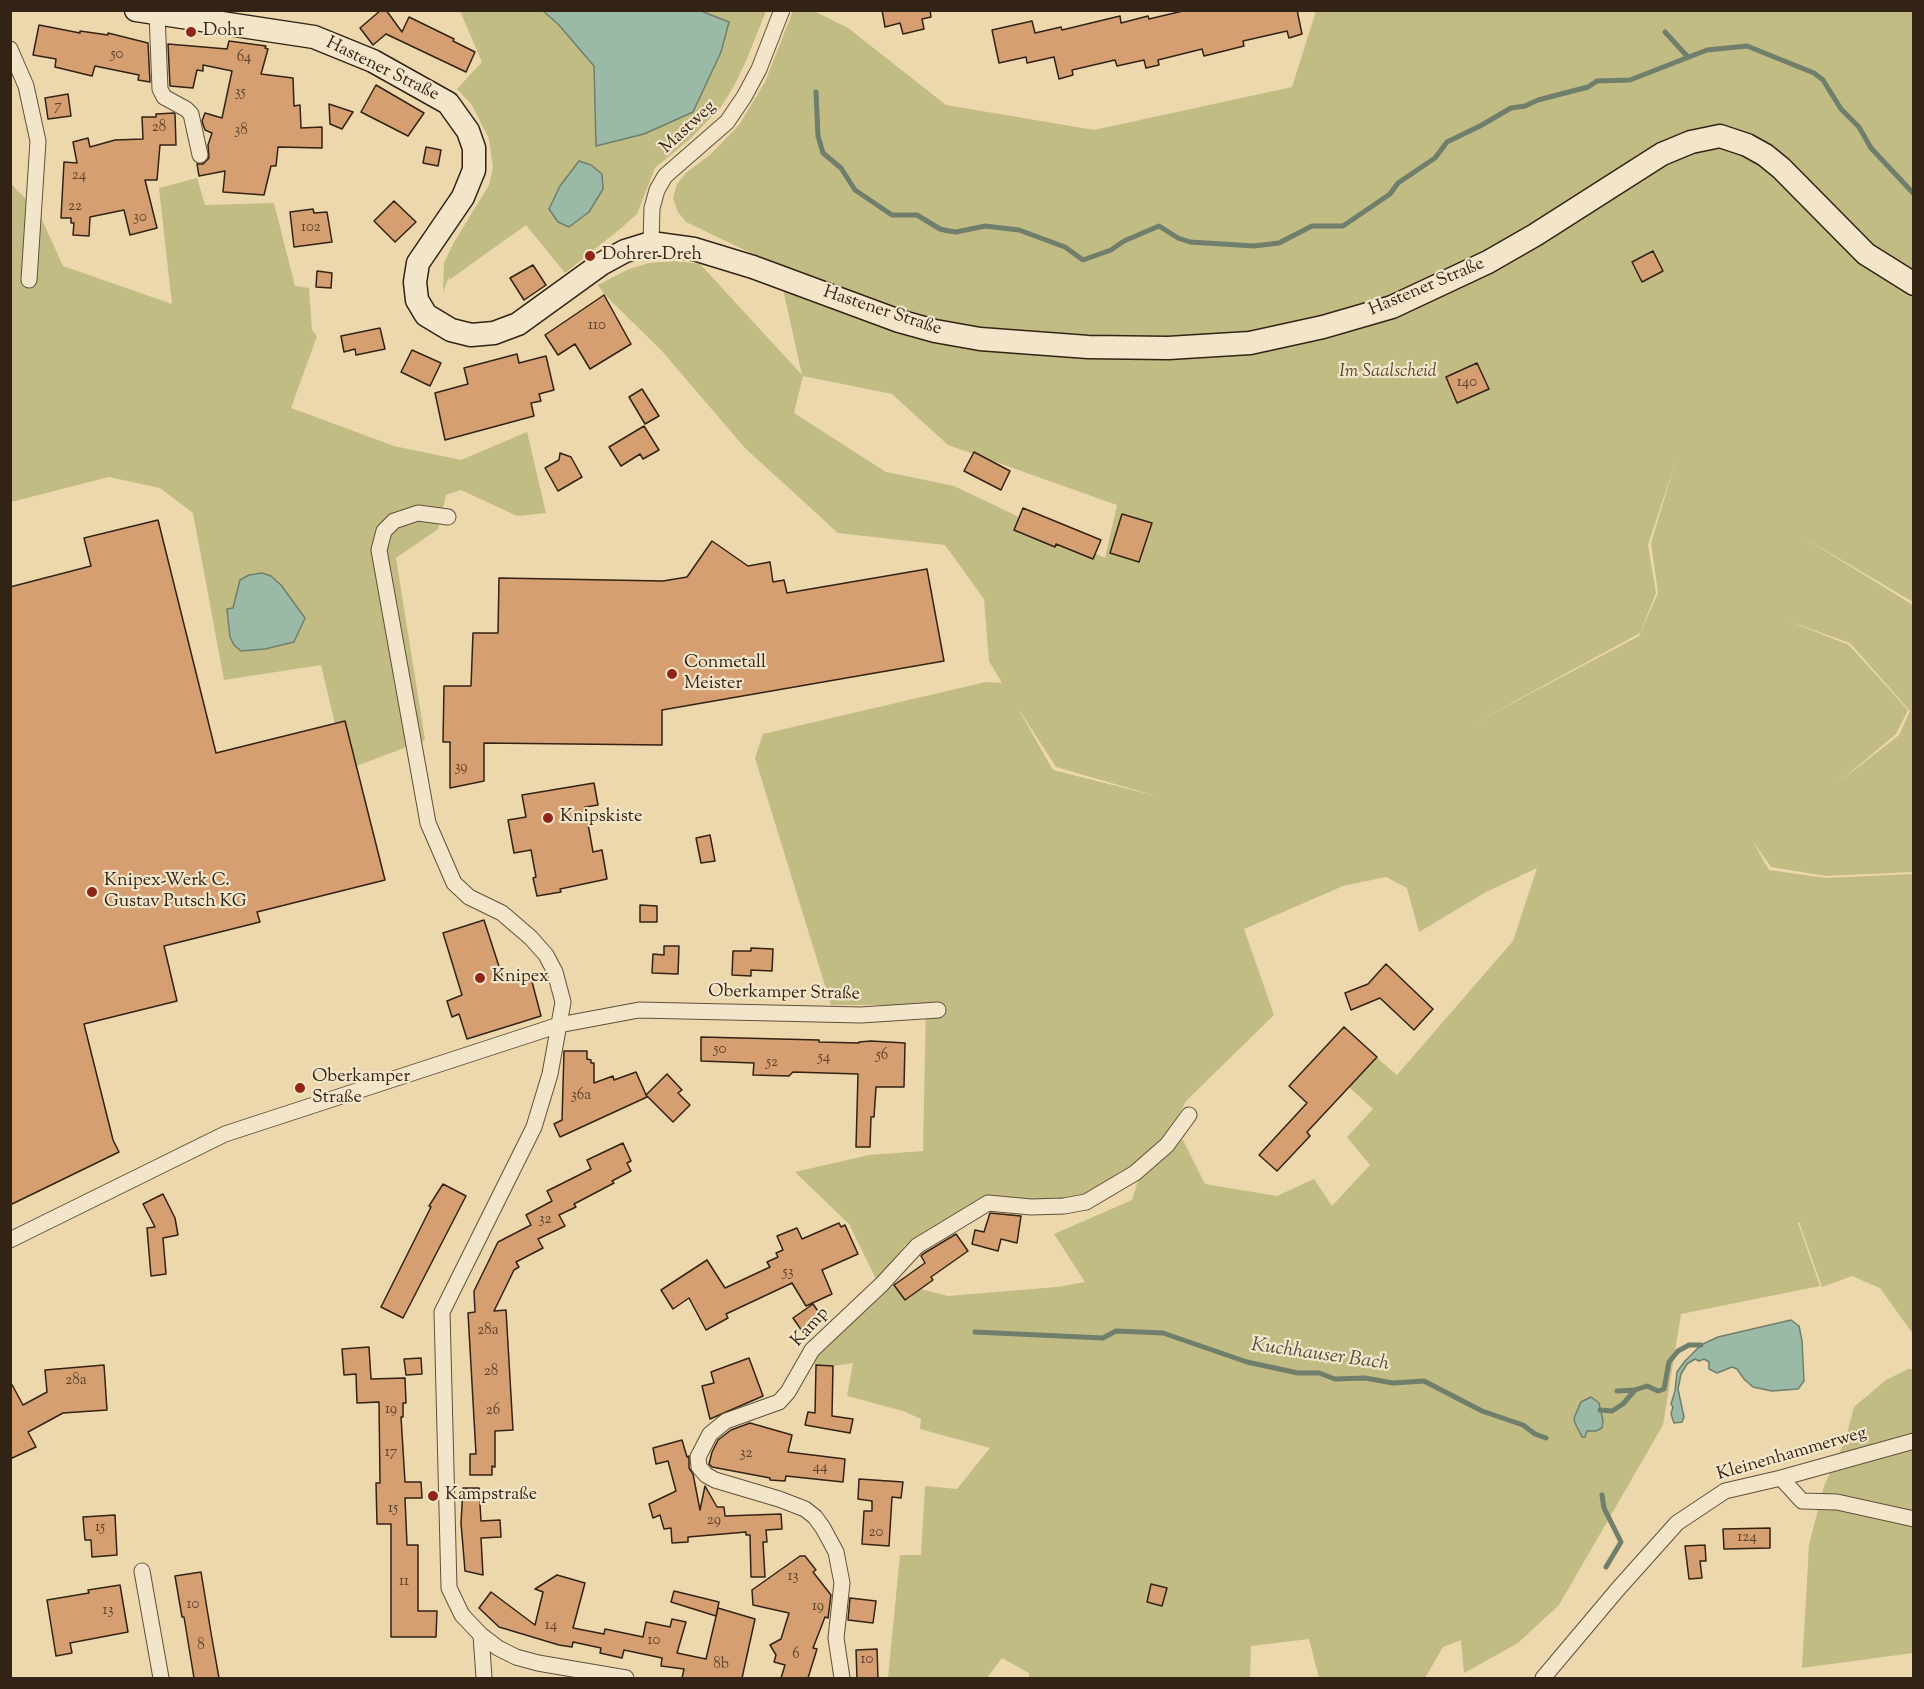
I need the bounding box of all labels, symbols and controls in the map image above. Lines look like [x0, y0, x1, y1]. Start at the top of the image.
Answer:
place label: Dohr [203, 21, 244, 43]
marker: Dohr [184, 25, 198, 39]
street label: Hastener Straße [322, 33, 442, 107]
house number: 50 [110, 46, 124, 64]
house number: 64 [237, 49, 251, 67]
house number: 35 [234, 84, 246, 102]
street label: Mastweg [657, 97, 721, 159]
house number: 7 [54, 98, 62, 116]
house number: 28 [152, 119, 166, 137]
house number: 38 [234, 122, 248, 140]
house number: 24 [72, 167, 86, 185]
house number: 22 [68, 198, 82, 216]
house number: 30 [133, 209, 147, 227]
house number: 102 [301, 219, 321, 237]
place label: Dohrer Dreh [602, 245, 702, 267]
marker: Dohrer Dreh [583, 249, 597, 263]
street label: Hastener Straße [1366, 254, 1488, 322]
street label: Hastener Straße [820, 283, 944, 341]
house number: 110 [588, 317, 606, 335]
park label: Im Saalscheid [1339, 362, 1437, 384]
house number: 140 [1457, 374, 1477, 392]
place label: Conmetall Meister [684, 653, 766, 696]
marker: Conmetall Meister [665, 667, 679, 681]
house number: 39 [454, 759, 468, 777]
place label: Knipskiste [560, 807, 642, 829]
marker: Knipskiste [541, 811, 555, 825]
place label: Knipex-Werk C. Gustav Putsch KG [104, 871, 247, 914]
marker: Knipex-Werk C. Gustav Putsch KG [85, 885, 99, 899]
place label: Knipex [492, 967, 549, 989]
marker: Knipex [473, 971, 487, 985]
street label: Oberkamper Straße [708, 982, 860, 1006]
house number: 50 [713, 1041, 727, 1059]
house number: 56 [876, 1047, 888, 1065]
house number: 54 [818, 1049, 830, 1067]
house number: 52 [766, 1054, 778, 1072]
place label: Oberkamper Straße [312, 1067, 410, 1110]
marker: Oberkamper Straße [293, 1081, 307, 1095]
house number: 36a [571, 1087, 591, 1105]
house number: 32 [538, 1211, 552, 1229]
house number: 53 [782, 1264, 794, 1282]
street label: Kamp [788, 1304, 834, 1352]
house number: 28a [477, 1322, 499, 1340]
water label: Kuchhauser Bach [1250, 1334, 1390, 1378]
house number: 28 [484, 1363, 498, 1381]
house number: 28a [65, 1372, 87, 1390]
house number: 19 [385, 1401, 397, 1419]
house number: 26 [486, 1402, 500, 1420]
street label: Kleinenhammerweg [1715, 1423, 1869, 1487]
house number: 17 [385, 1444, 397, 1462]
house number: 32 [739, 1445, 753, 1463]
house number: 44 [812, 1459, 828, 1477]
place label: Kampstraße [445, 1485, 537, 1507]
marker: Kampstraße [426, 1489, 440, 1503]
house number: 15 [388, 1500, 398, 1518]
house number: 29 [707, 1512, 721, 1530]
house number: 15 [95, 1519, 105, 1537]
house number: 20 [869, 1524, 883, 1542]
house number: 124 [1737, 1529, 1757, 1547]
house number: 13 [787, 1568, 799, 1586]
house number: 11 [399, 1573, 409, 1591]
house number: 10 [187, 1596, 199, 1614]
house number: 19 [812, 1598, 824, 1616]
house number: 13 [102, 1602, 114, 1620]
house number: 14 [545, 1617, 557, 1635]
house number: 10 [648, 1632, 660, 1650]
house number: 8 [197, 1637, 205, 1655]
house number: 6 [792, 1646, 800, 1664]
house number: 10 [861, 1651, 873, 1669]
house number: 8b [713, 1656, 729, 1674]

